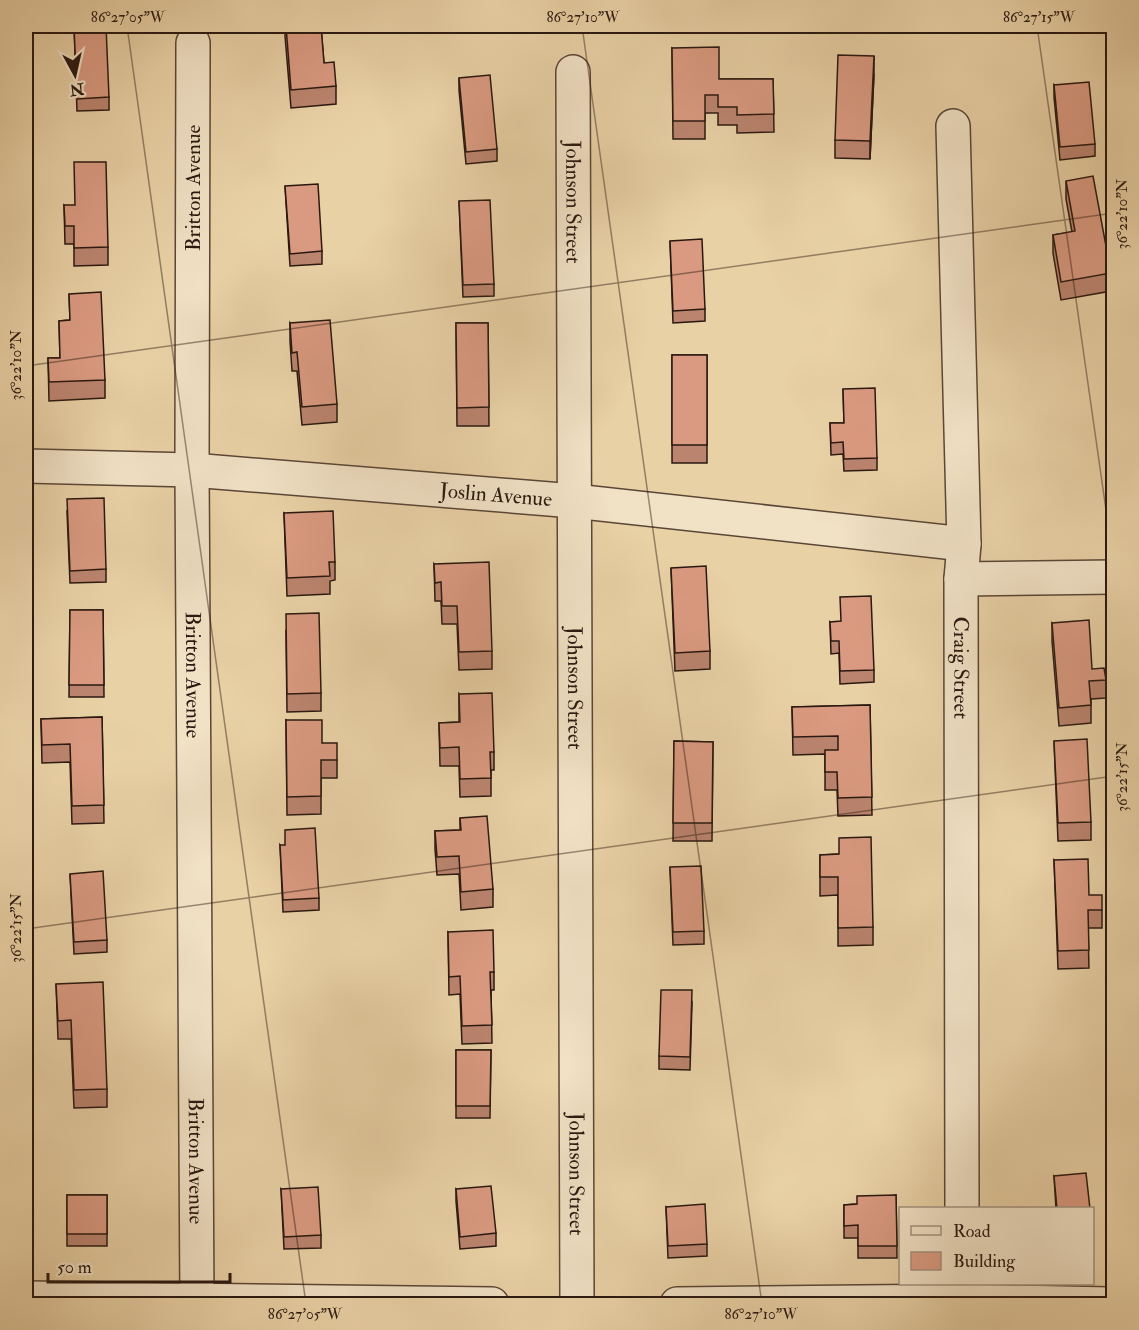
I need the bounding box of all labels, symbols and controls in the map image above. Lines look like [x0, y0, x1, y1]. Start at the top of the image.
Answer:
text: 86°27'05"W [91, 8, 166, 27]
text: 86°27'10"W [547, 8, 620, 27]
text: 86°27'15"W [1003, 8, 1076, 27]
north arrow [45, 45, 105, 105]
text: N [68, 78, 86, 100]
street label: Britton Avenue [180, 124, 207, 251]
street label: Johnson Street [559, 139, 587, 264]
text: 36°22'10"N [1113, 178, 1132, 249]
text: 36°22'10"N [7, 329, 26, 400]
street label: Joslin Avenue [438, 477, 553, 513]
street label: Britton Avenue [179, 612, 207, 739]
street label: Craig Street [947, 616, 974, 719]
street label: Johnson Street [561, 625, 588, 750]
text: 36°22'15"N [1113, 742, 1132, 812]
text: 36°22'15"N [7, 893, 26, 963]
street label: Britton Avenue [182, 1098, 210, 1225]
street label: Johnson Street [562, 1111, 590, 1236]
legend [899, 1207, 1094, 1285]
text: Road [953, 1220, 991, 1243]
scale bar [48, 1246, 230, 1284]
text: Building [953, 1250, 1016, 1273]
text: 50 m [57, 1256, 92, 1279]
text: 86°27'05"W [268, 1305, 343, 1324]
text: 86°27'10"W [725, 1305, 798, 1324]

